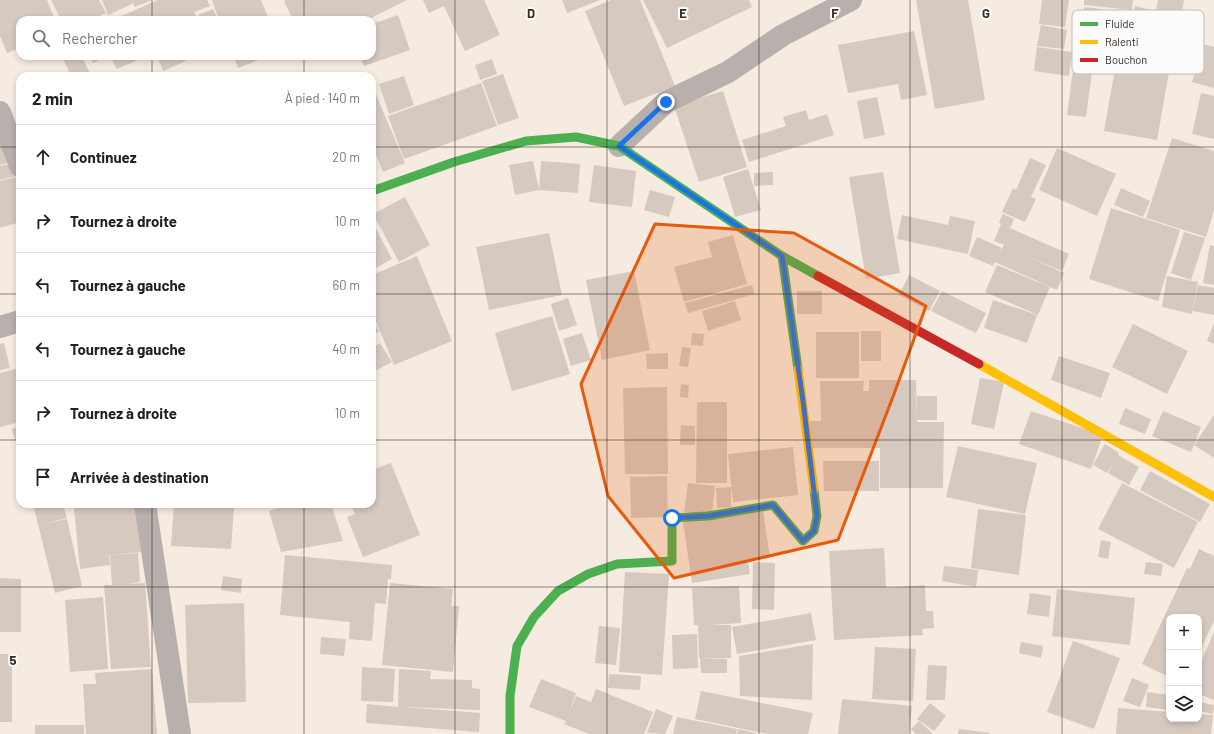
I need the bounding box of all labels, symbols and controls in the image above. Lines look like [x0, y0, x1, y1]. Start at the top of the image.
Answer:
text: D [527, 5, 535, 21]
text: E [679, 5, 687, 21]
text: F [831, 5, 839, 21]
text: G [982, 5, 990, 21]
legend [1072, 10, 1204, 74]
search box [16, 16, 376, 60]
text: Fluide [1105, 17, 1134, 30]
icon: search [30, 27, 52, 49]
text: Rechercher [62, 29, 138, 47]
text: Ralenti [1105, 35, 1139, 48]
text: Bouchon [1105, 53, 1147, 66]
text: 2 min [32, 88, 73, 108]
text: À pied · 140 m [285, 90, 360, 106]
route end [657, 93, 675, 111]
icon: ahead [32, 146, 54, 168]
text: Continuez [70, 148, 137, 166]
text: 20 m [332, 149, 360, 165]
icon: right [32, 210, 54, 232]
text: Tournez à droite [70, 212, 177, 230]
text: 10 m [335, 213, 360, 229]
icon: left [32, 274, 54, 296]
text: Tournez à gauche [70, 276, 186, 294]
text: 60 m [333, 277, 360, 293]
icon: left [32, 338, 54, 360]
text: Tournez à gauche [70, 340, 186, 358]
text: 40 m [332, 341, 360, 357]
icon: right [32, 402, 54, 424]
text: Tournez à droite [70, 404, 177, 422]
text: 10 m [335, 405, 360, 421]
icon: arrive [32, 466, 54, 488]
text: Arrivée à destination [70, 468, 209, 486]
route start [663, 509, 681, 527]
map controls [1166, 614, 1202, 722]
button: + [1166, 614, 1202, 650]
button: − [1166, 650, 1202, 686]
text: 5 [9, 652, 17, 668]
button: layers [1166, 686, 1202, 722]

